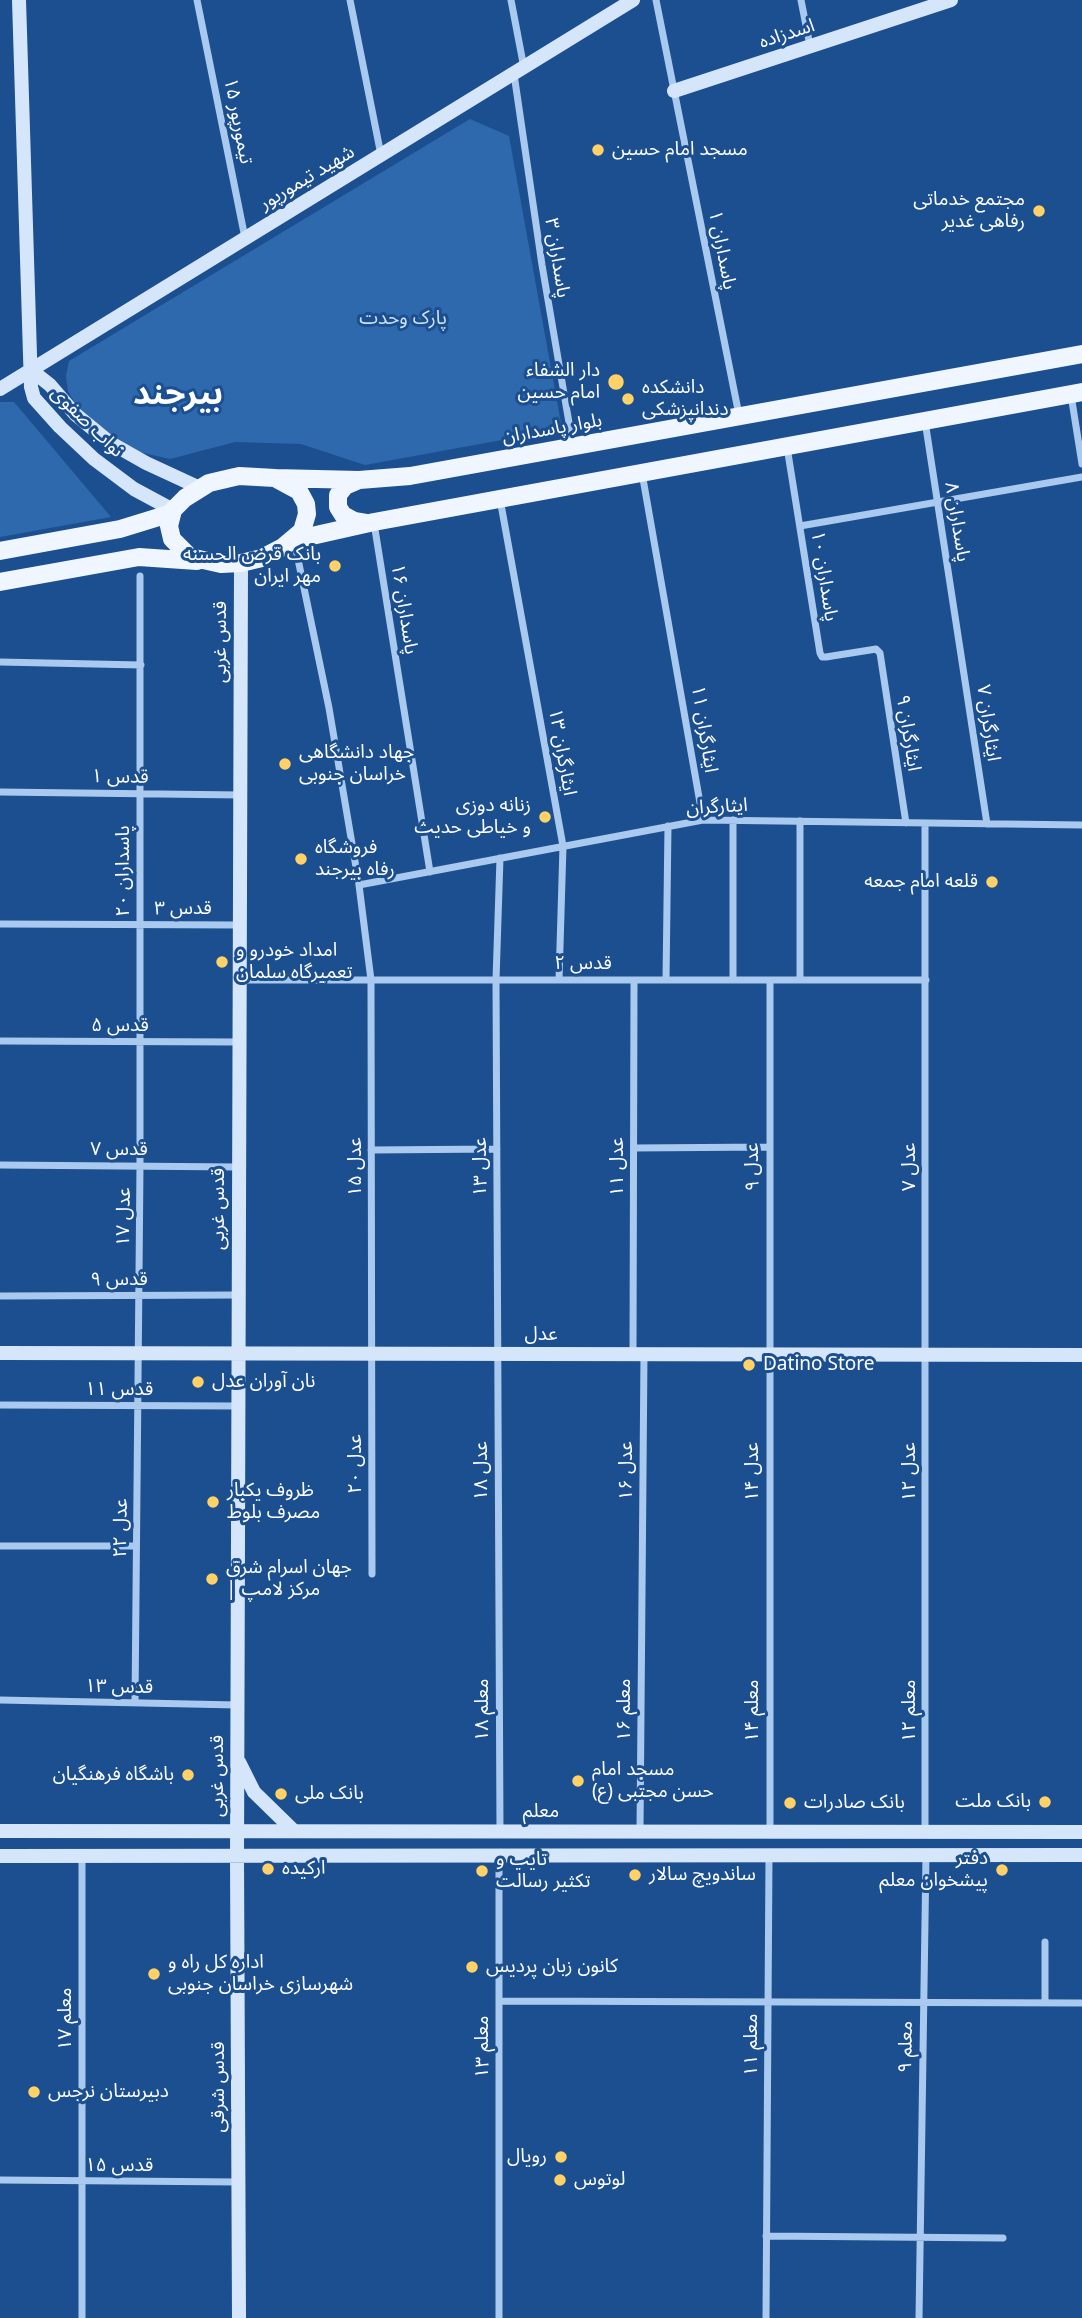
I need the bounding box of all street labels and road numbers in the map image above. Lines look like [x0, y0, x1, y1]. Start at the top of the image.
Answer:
street label: اسدزاده [756, 14, 818, 54]
street label: تیمورپور ۱۵ [218, 76, 258, 166]
street label: شهید تیمورپور [255, 141, 359, 215]
street label: پاسداران ۱ [703, 208, 741, 292]
street label: پاسداران ۳ [539, 216, 575, 300]
street label: نواب صفوی [46, 382, 128, 462]
street label: بلوار پاسداران [500, 409, 604, 449]
street label: پاسداران ۸ [939, 480, 975, 564]
street label: پاسداران ۱۰ [806, 529, 842, 623]
street label: پاسداران ۱۶ [386, 562, 422, 656]
street label: قدس غربی [210, 601, 232, 683]
street label: ایثارگران ۷ [971, 683, 1005, 763]
street label: ایثارگران ۱۱ [686, 684, 722, 774]
street label: ایثارگران ۹ [891, 693, 925, 773]
street label: ایثارگران ۱۳ [543, 707, 581, 797]
street label: قدس ۱ [91, 765, 149, 789]
street label: ایثارگران [686, 794, 748, 820]
street label: پاسداران ۲۰ [113, 825, 135, 917]
street label: قدس ۳ [154, 898, 212, 920]
street label: قدس ۲ [554, 953, 612, 975]
street label: قدس ۵ [91, 1015, 149, 1037]
street label: عدل ۱۵ [345, 1137, 367, 1197]
street label: عدل ۱۳ [470, 1137, 492, 1197]
street label: عدل ۱۱ [607, 1137, 629, 1197]
street label: قدس ۷ [90, 1139, 148, 1161]
street label: عدل ۹ [742, 1143, 764, 1191]
street label: عدل ۷ [899, 1143, 921, 1191]
street label: قدس غربی [208, 1168, 230, 1250]
street label: عدل ۱۷ [112, 1187, 136, 1247]
street label: قدس ۹ [90, 1269, 148, 1291]
street label: عدل [525, 1324, 557, 1346]
street label: قدس ۱۱ [85, 1379, 153, 1401]
street label: عدل ۲۰ [345, 1434, 367, 1494]
street label: عدل ۱۸ [471, 1441, 493, 1501]
street label: عدل ۱۶ [616, 1441, 638, 1501]
street label: عدل ۱۴ [742, 1442, 764, 1502]
street label: عدل ۱۲ [899, 1442, 921, 1502]
street label: عدل ۲۲ [109, 1498, 133, 1558]
street label: قدس ۱۳ [85, 1675, 153, 1699]
street label: معلم ۱۸ [472, 1679, 494, 1741]
street label: معلم ۱۶‌ [614, 1679, 636, 1741]
street label: معلم ۱۴ [742, 1680, 764, 1742]
street label: معلم ۱۲ [899, 1680, 921, 1742]
street label: قدس غربی [207, 1735, 229, 1817]
street label: معلم [523, 1801, 559, 1823]
street label: معلم ۱۷ [55, 1988, 77, 2050]
street label: معلم ۱۱ [741, 2014, 763, 2076]
street label: معلم ۱۳ [472, 2016, 494, 2078]
street label: معلم ۹ [894, 2021, 918, 2073]
street label: قدس شرقی [208, 2042, 230, 2132]
street label: قدس ۱۵ [85, 2155, 153, 2177]

